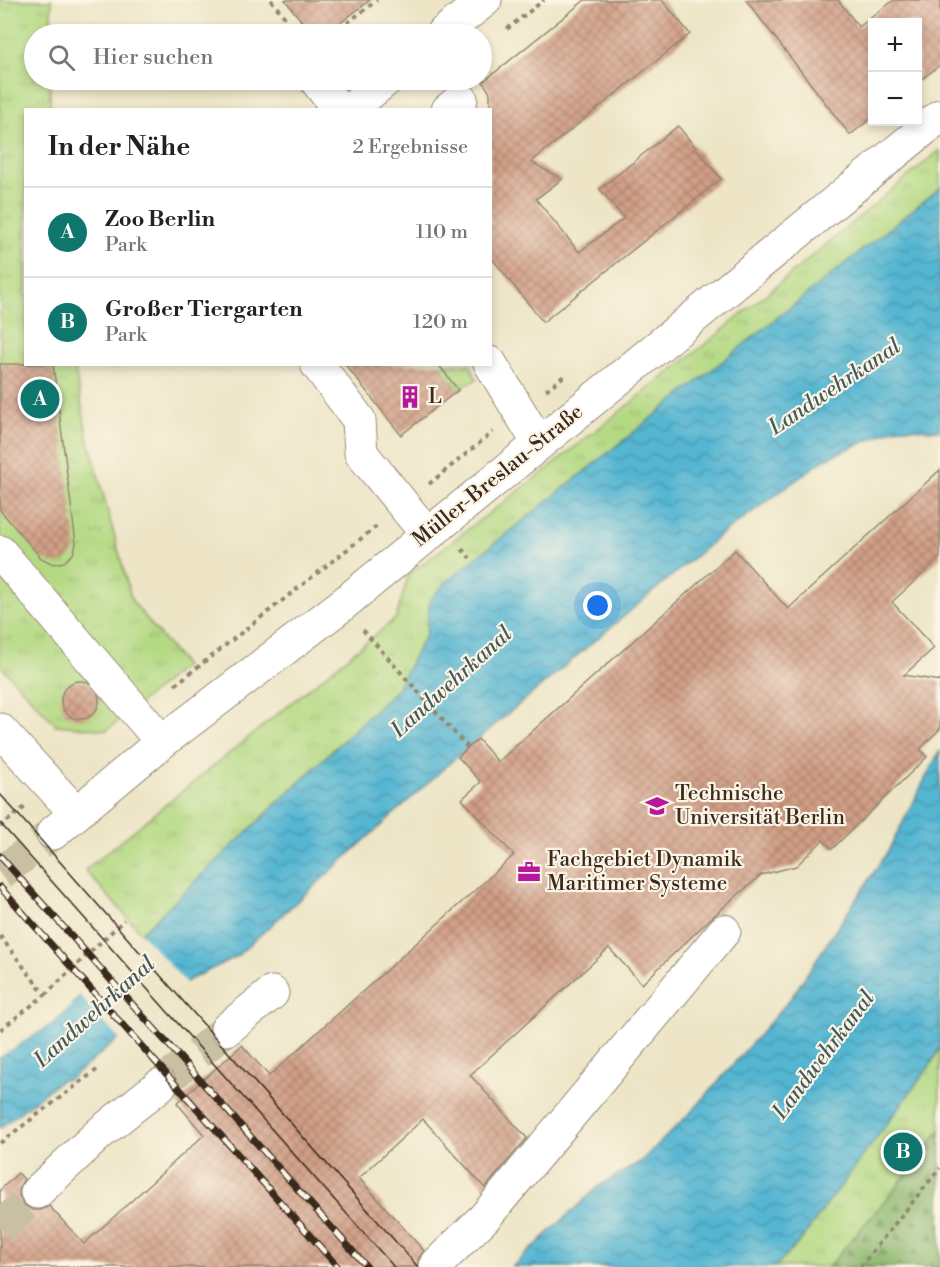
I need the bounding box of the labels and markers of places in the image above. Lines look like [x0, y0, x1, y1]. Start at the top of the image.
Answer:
pin: A [20, 376, 60, 422]
building icon: L [397, 384, 423, 410]
place label: L [428, 384, 442, 410]
place label: Technische Universität Berlin [675, 781, 845, 831]
school or university icon: Technische Universität Berlin [644, 793, 670, 819]
place label: Fachgebiet Dynamik Maritimer Systeme [547, 847, 743, 897]
office icon: Fachgebiet Dynamik Maritimer Systeme [516, 859, 542, 885]
pin: B [884, 1130, 922, 1174]

